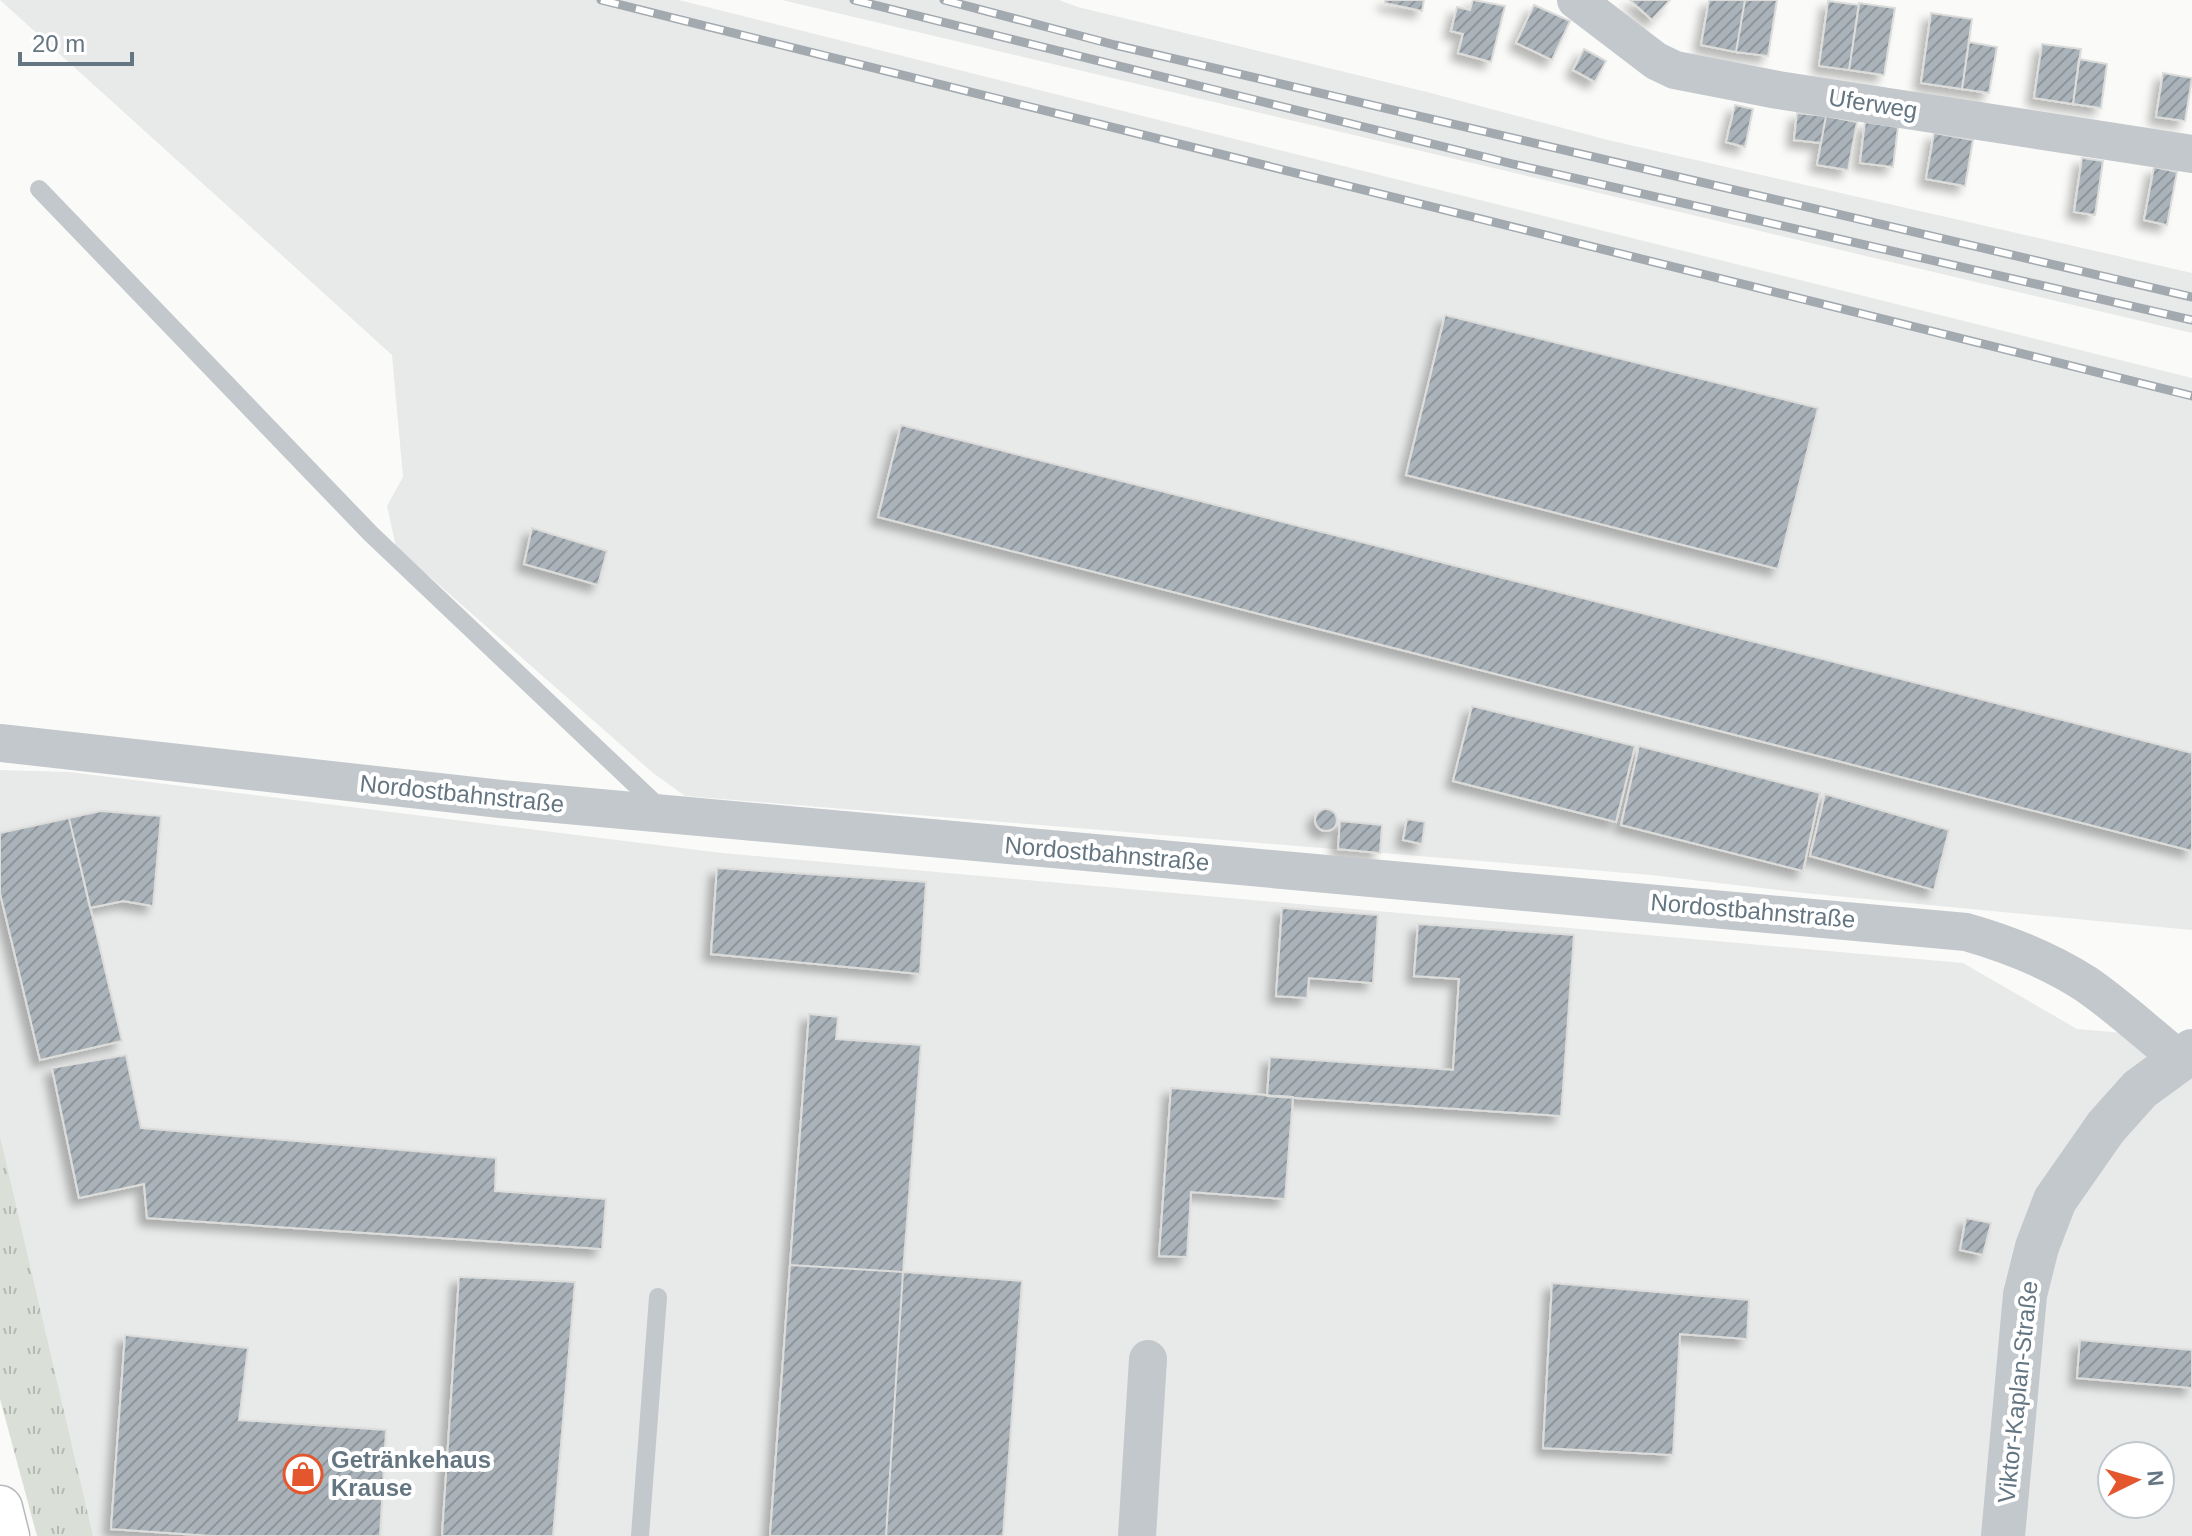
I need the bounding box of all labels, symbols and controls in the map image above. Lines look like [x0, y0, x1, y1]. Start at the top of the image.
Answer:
scale bar [20, 16, 132, 66]
text: 20 m [32, 30, 85, 57]
street label: Uferweg [1827, 83, 1919, 124]
street label: Nordostbahnstraße [358, 769, 566, 818]
street label: Nordostbahnstraße [1004, 831, 1211, 876]
street label: Nordostbahnstraße [1650, 888, 1857, 933]
street label: Viktor-Kaplan-Straße [1992, 1279, 2043, 1505]
north arrow [2096, 1440, 2176, 1520]
place label: Getränkehaus Krause [331, 1446, 491, 1501]
shop icon: Getränkehaus Krause [282, 1453, 324, 1495]
text: N [2142, 1469, 2169, 1487]

